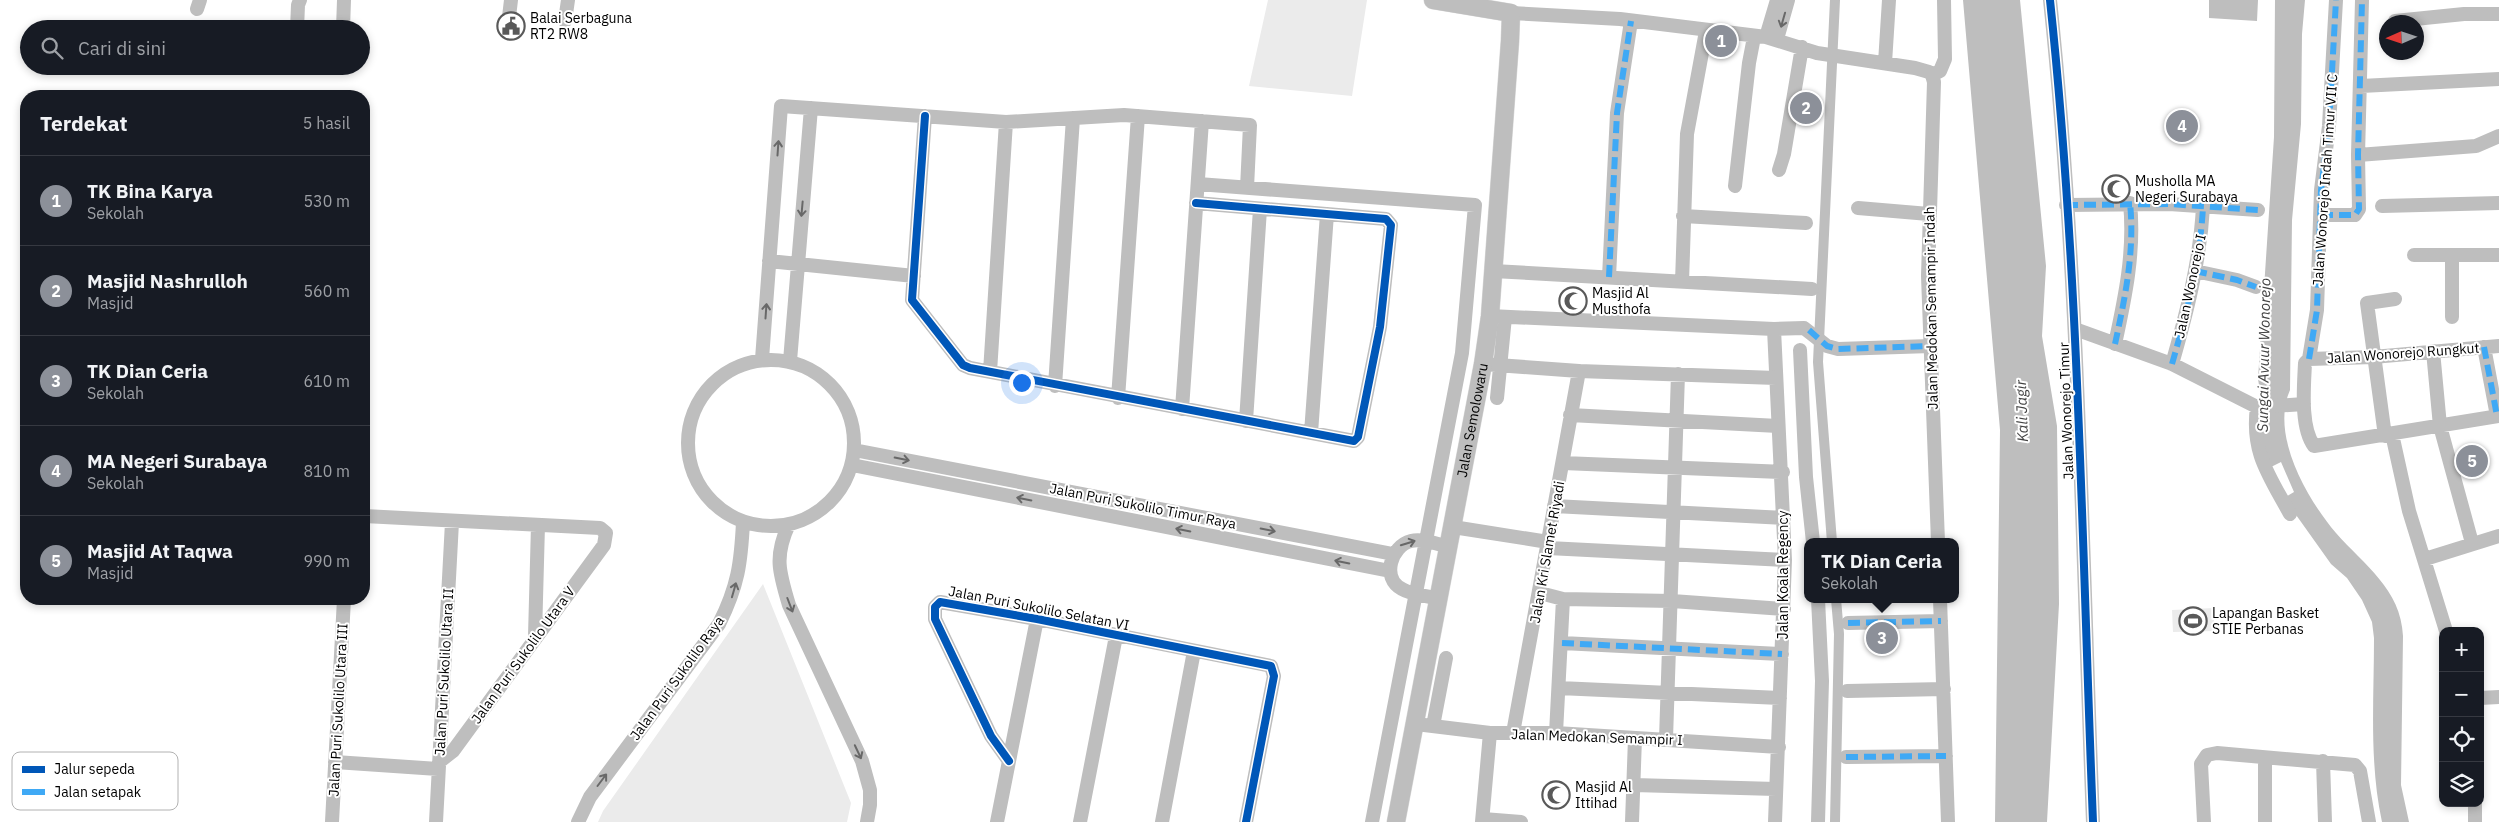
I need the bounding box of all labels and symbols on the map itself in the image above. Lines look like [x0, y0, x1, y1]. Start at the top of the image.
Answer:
place label: Balai Serbaguna RT2 RW8 [530, 9, 632, 43]
public building icon: Balai Serbaguna RT2 RW8 [496, 11, 526, 41]
one-way arrow [1777, 11, 1787, 27]
north arrow [2379, 15, 2424, 60]
pin: 1 [1705, 22, 1737, 60]
street label: Jalan Wonorejo Indah Timur VII C [2309, 73, 2341, 287]
pin: 2 [1790, 89, 1822, 127]
pin: 4 [2166, 107, 2198, 145]
one-way arrow [773, 141, 782, 157]
place label: Musholla MA Negeri Surabaya [2135, 172, 2238, 206]
mosque icon: Musholla MA Negeri Surabaya [2101, 174, 2131, 204]
one-way arrow [798, 201, 807, 217]
street label: Jalan Medokan Semampir Indah [1920, 206, 1942, 410]
street label: Jalan Wonorejo I [2170, 232, 2210, 340]
water label: Sungai Avuur Wonorejo [2253, 278, 2274, 432]
place label: Masjid Al Musthofa [1592, 284, 1651, 318]
mosque icon: Masjid Al Musthofa [1558, 286, 1588, 316]
one-way arrow [761, 303, 770, 319]
street label: Jalan Wonorejo Rungkut [2326, 339, 2480, 367]
street label: Jalan Wonorejo Timur [2055, 342, 2077, 480]
street label: Jalan Semolowaru [1453, 362, 1492, 479]
your location [1009, 370, 1035, 396]
water label: Kali Jagir [2011, 379, 2032, 442]
pin: 5 [2456, 442, 2488, 480]
one-way arrow [894, 455, 910, 464]
street label: Jalan Puri Sukolilo Timur Raya [1048, 479, 1238, 533]
street label: Jalan Kri Slamet Riyadi [1526, 480, 1568, 624]
one-way arrow [1016, 494, 1032, 503]
street label: Jalan Koala Regency [1774, 510, 1792, 640]
one-way arrow [1175, 525, 1191, 535]
one-way arrow [1259, 526, 1275, 535]
one-way arrow [1400, 538, 1416, 548]
one-way arrow [1335, 556, 1351, 566]
one-way arrow [730, 582, 740, 598]
street label: Jalan Puri Sukolilo Selatan VI [947, 582, 1131, 634]
street label: Jalan Puri Sukolilo Utara V [467, 583, 579, 727]
street label: Jalan Puri Sukolilo Utara II [431, 588, 457, 756]
one-way arrow [786, 596, 795, 612]
place label: Lapangan Basket STIE Perbanas [2212, 604, 2319, 638]
sports icon: Lapangan Basket STIE Perbanas [2178, 606, 2208, 636]
street label: Jalan Puri Sukolilo Raya [626, 612, 728, 744]
pin: 3 [1866, 619, 1898, 657]
street label: Jalan Puri Sukolilo Utara III [324, 623, 352, 797]
street label: Jalan Medokan Semampir I [1511, 725, 1683, 749]
one-way arrow [853, 744, 863, 759]
legend [12, 752, 178, 810]
text: Jalur sepeda [54, 760, 135, 778]
one-way arrow [597, 774, 608, 787]
place label: Masjid Al Ittihad [1575, 778, 1632, 812]
mosque icon: Masjid Al Ittihad [1541, 780, 1571, 810]
text: Jalan setapak [54, 783, 142, 801]

